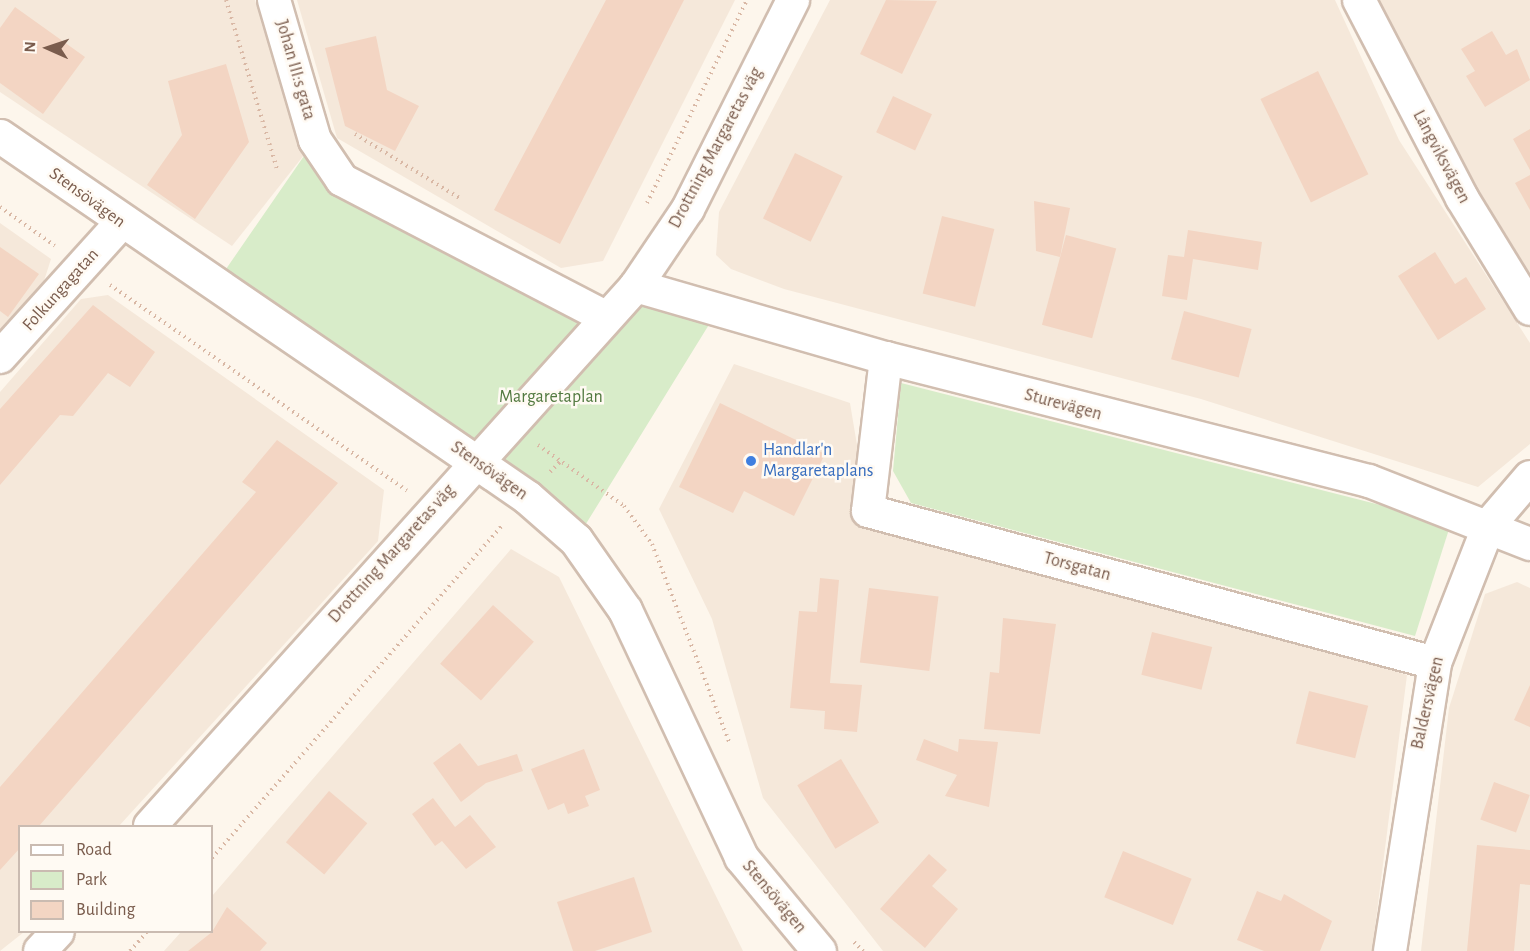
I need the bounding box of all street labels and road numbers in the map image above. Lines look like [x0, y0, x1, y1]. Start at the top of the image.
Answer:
street label: Johan III:s gata [270, 18, 320, 122]
street label: Drottning Margaretas väg [664, 64, 768, 232]
street label: Långviksvägen [1407, 107, 1475, 207]
street label: Stensövägen [45, 163, 129, 233]
street label: Folkungagatan [18, 244, 104, 336]
street label: Sturevägen [1022, 384, 1104, 426]
street label: Stensövägen [446, 437, 532, 505]
street label: Drottning Margaretas väg [324, 480, 460, 628]
street label: Torsgatan [1041, 548, 1113, 586]
street label: Baldersvägen [1407, 655, 1449, 751]
street label: Stensövägen [737, 856, 811, 938]

